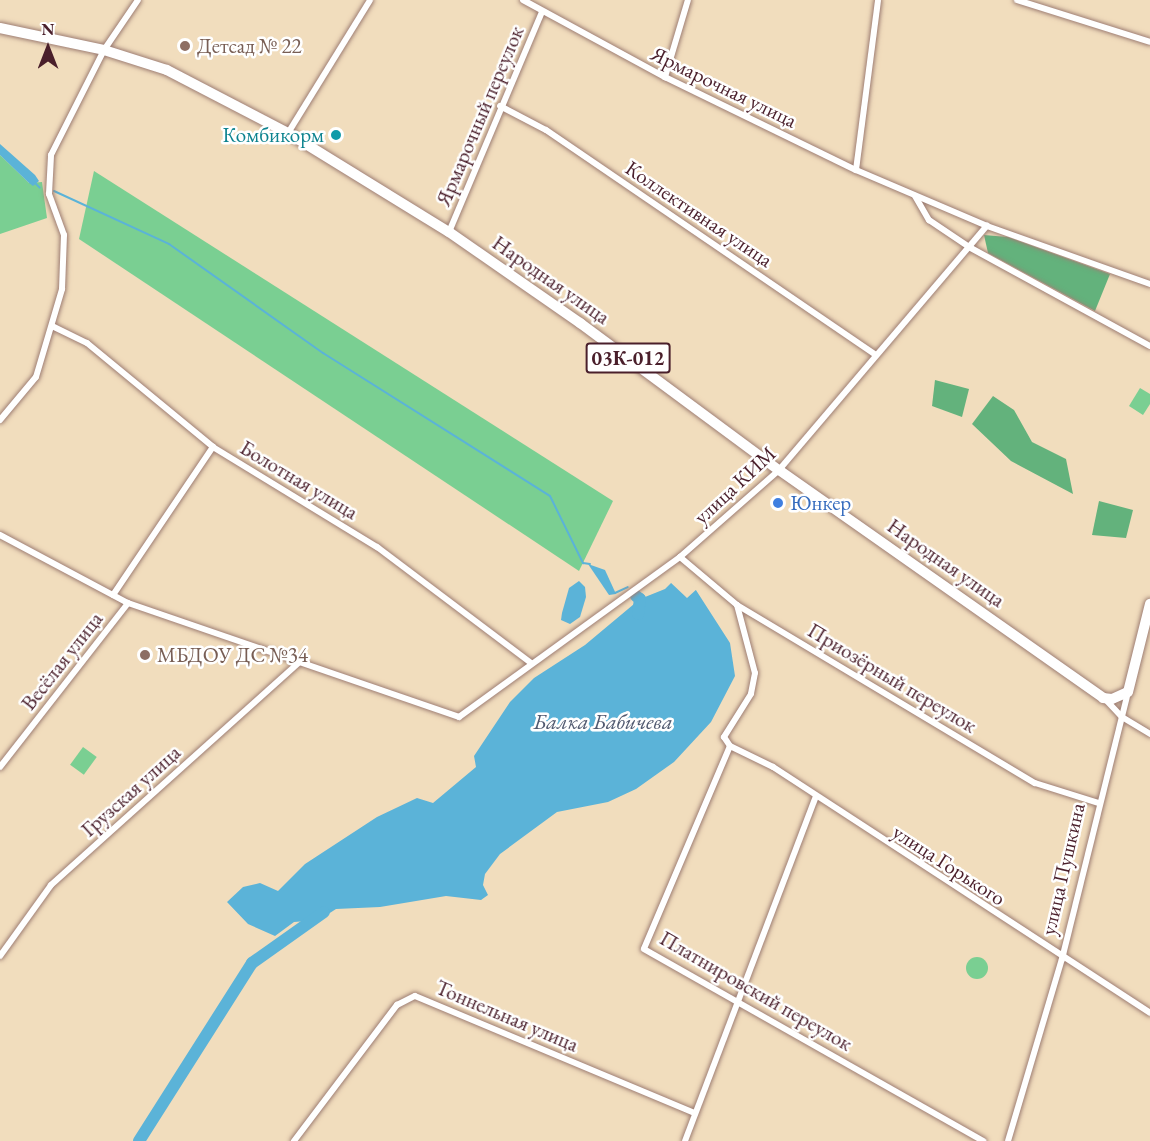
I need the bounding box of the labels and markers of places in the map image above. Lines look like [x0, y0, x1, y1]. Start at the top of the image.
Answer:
place label: Детсад № 22 [197, 33, 302, 59]
marker: Детсад № 22 [178, 39, 192, 53]
place label: Комбикорм [222, 122, 324, 148]
marker: Комбикорм [329, 128, 343, 142]
place label: Юнкер [790, 490, 851, 516]
marker: Юнкер [771, 496, 785, 510]
place label: МБДОУ ДС №34 [157, 642, 308, 668]
marker: МБДОУ ДС №34 [138, 648, 152, 662]

